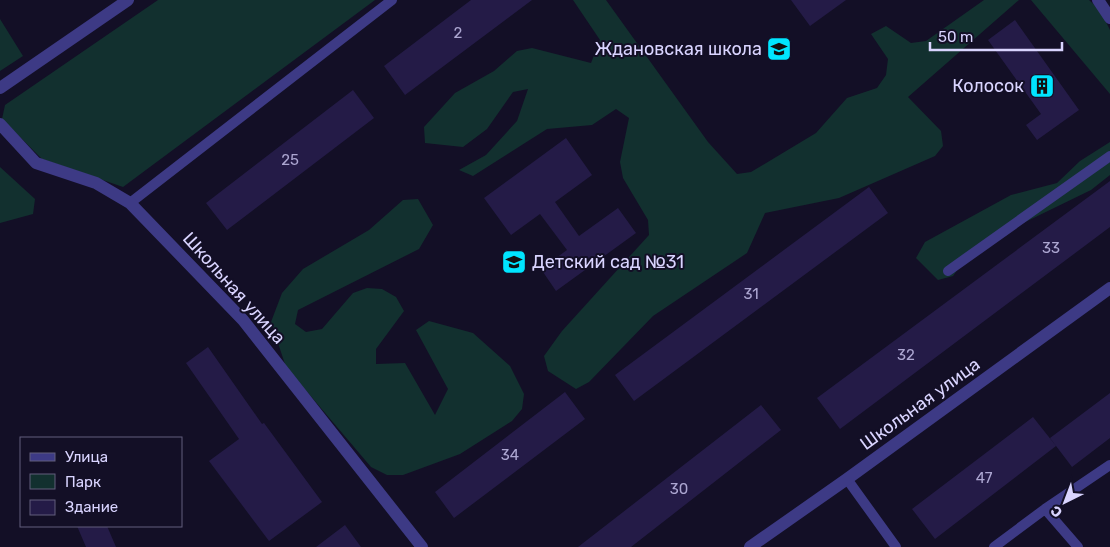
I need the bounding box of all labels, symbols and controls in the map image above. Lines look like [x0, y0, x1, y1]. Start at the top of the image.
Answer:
scale bar [930, 20, 1062, 52]
house number: 2 [454, 24, 463, 42]
text: 50 m [938, 28, 973, 46]
school or university icon: Ждановская школа [766, 36, 792, 62]
place label: Ждановская школа [594, 38, 762, 60]
building icon: Колосок [1029, 73, 1055, 99]
place label: Колосок [952, 75, 1024, 97]
house number: 25 [281, 151, 299, 169]
street label: Школьная улица [178, 228, 290, 348]
house number: 33 [1042, 239, 1060, 257]
school or university icon: Детский сад №31 [501, 249, 527, 275]
place label: Детский сад №31 [532, 251, 684, 273]
house number: 31 [743, 285, 759, 303]
house number: 32 [897, 346, 915, 364]
street label: Школьная улица [856, 353, 984, 455]
legend [20, 437, 182, 527]
house number: 34 [501, 446, 519, 464]
text: Улица [65, 448, 108, 466]
house number: 47 [976, 469, 993, 487]
text: Парк [65, 473, 101, 491]
north arrow [1040, 477, 1090, 527]
house number: 30 [670, 480, 688, 498]
text: Здание [65, 498, 118, 516]
text: С [1047, 502, 1066, 521]

